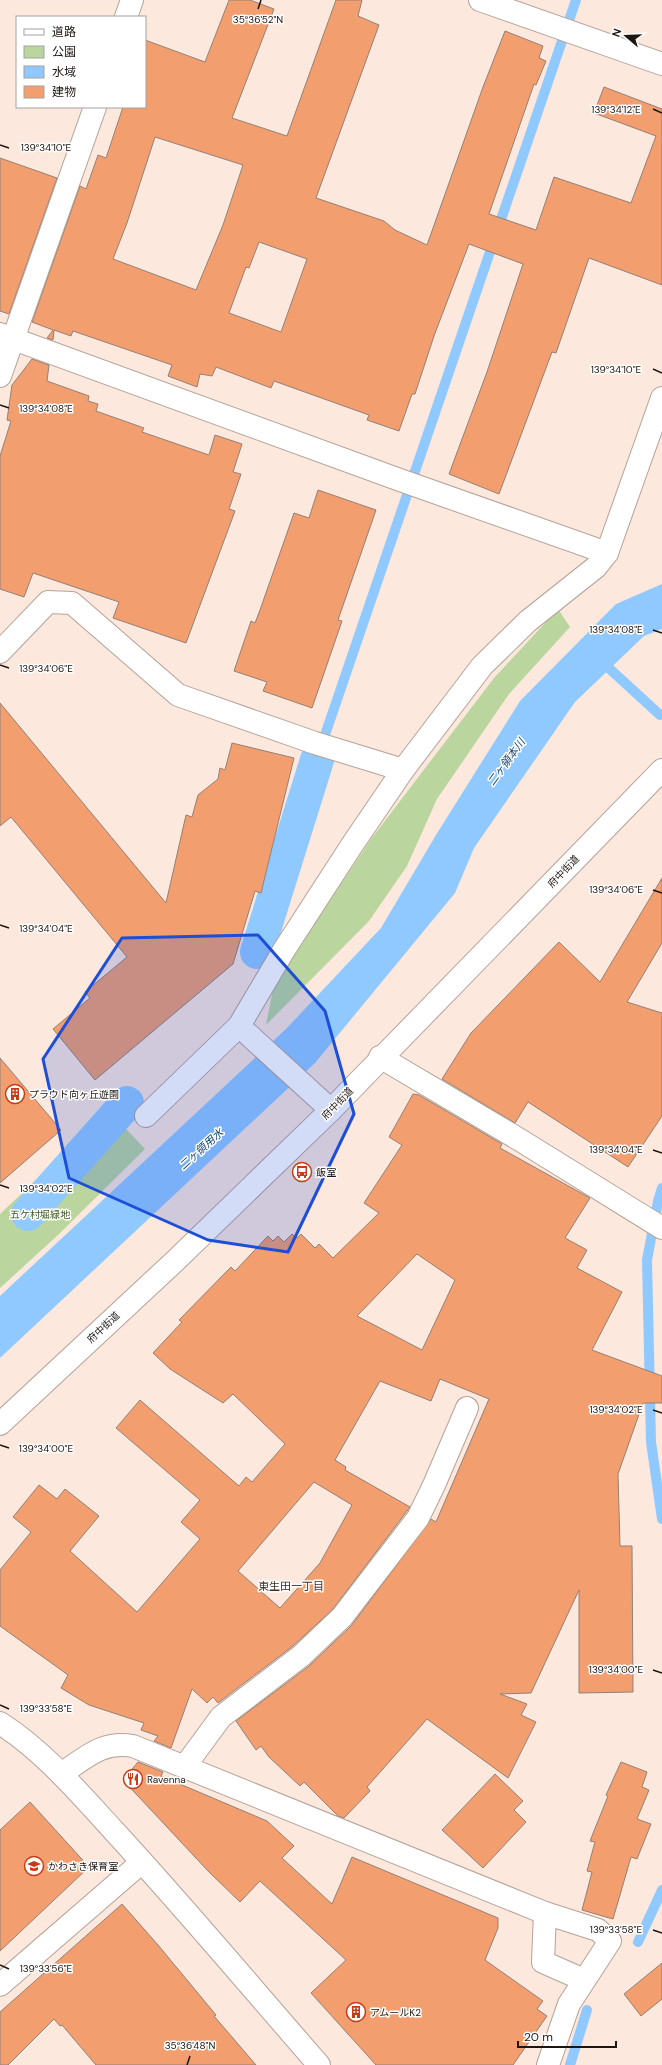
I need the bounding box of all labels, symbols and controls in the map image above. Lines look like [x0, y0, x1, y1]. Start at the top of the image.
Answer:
text: 35°36'52"N [233, 13, 283, 26]
legend [16, 16, 146, 108]
north arrow [606, 16, 646, 56]
text: 道路 [52, 24, 76, 40]
text: N [609, 27, 624, 39]
text: 公園 [52, 44, 76, 60]
text: 水域 [52, 64, 76, 80]
text: 建物 [52, 84, 76, 100]
text: 139°34'12"E [591, 103, 641, 116]
text: 139°34'10"E [21, 141, 72, 154]
text: 139°34'10"E [591, 363, 642, 376]
text: 139°34'08"E [19, 402, 73, 415]
text: 139°34'08"E [589, 623, 643, 636]
text: 139°34'06"E [19, 662, 73, 675]
water label: 二ヶ領本川 [484, 735, 528, 788]
street label: 府中街道 [545, 852, 582, 890]
text: 139°34'06"E [589, 883, 643, 896]
text: 139°34'04"E [19, 922, 73, 935]
building icon: プラウド向ヶ丘遊園 [4, 1083, 26, 1105]
street label: 府中街道 [319, 1084, 356, 1122]
place label: プラウド向ヶ丘遊園 [29, 1088, 119, 1101]
water label: 二ヶ領用水 [176, 1125, 227, 1173]
text: 139°34'04"E [589, 1143, 643, 1156]
bus stop icon: 飯室 [291, 1161, 313, 1183]
place label: 飯室 [316, 1166, 336, 1179]
text: 139°34'02"E [19, 1182, 73, 1195]
park label: 五ケ村堀緑地 [10, 1208, 71, 1221]
street label: 府中街道 [84, 1309, 122, 1346]
text: 139°34'02"E [589, 1403, 643, 1416]
text: 139°34'00"E [19, 1442, 73, 1455]
district label: 東生田一丁目 [258, 1579, 324, 1593]
text: 139°34'00"E [589, 1663, 643, 1676]
text: 139°33'58"E [20, 1702, 72, 1715]
restaurant icon: Ravenna [122, 1768, 144, 1790]
place label: Ravenna [147, 1773, 186, 1786]
school or university icon: かわさき保育室 [23, 1855, 45, 1877]
place label: かわさき保育室 [48, 1860, 118, 1873]
text: 139°33'58"E [590, 1923, 642, 1936]
text: 139°33'56"E [20, 1962, 73, 1975]
building icon: アムールK2 [345, 2001, 367, 2023]
place label: アムールK2 [370, 2006, 421, 2019]
scale bar [518, 2023, 616, 2049]
text: 20 m [524, 2029, 553, 2045]
text: 35°36'48"N [165, 2039, 215, 2052]

